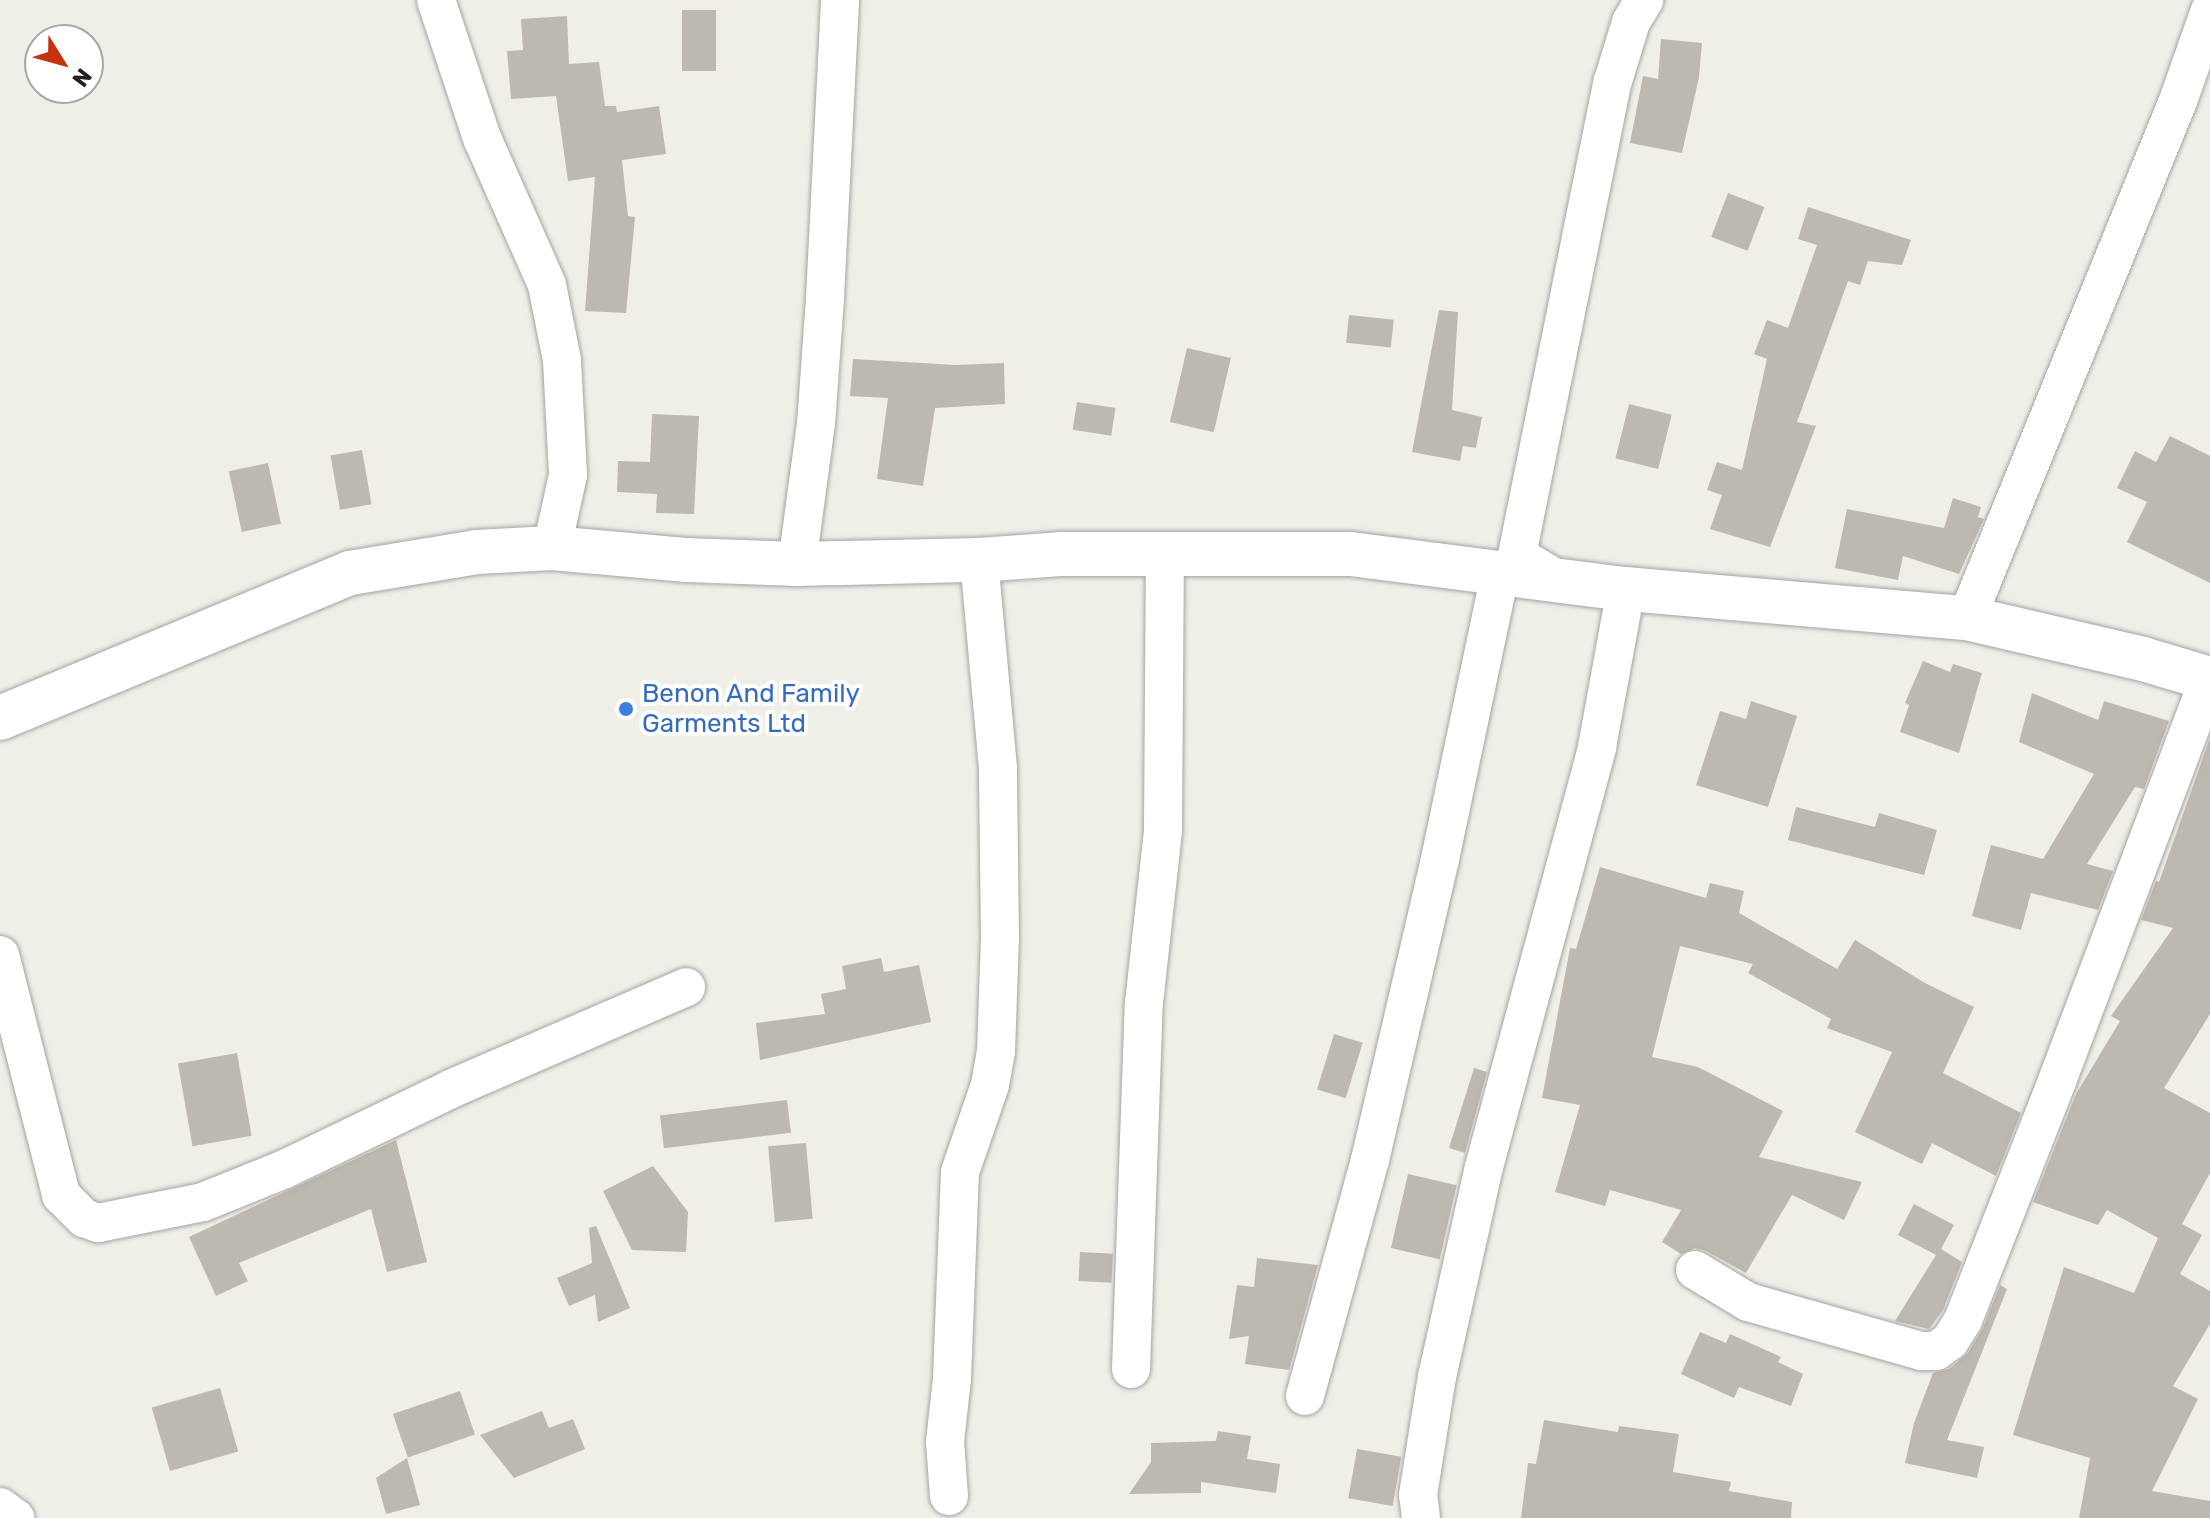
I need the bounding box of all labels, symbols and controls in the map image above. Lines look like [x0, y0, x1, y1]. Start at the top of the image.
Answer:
north arrow [24, 24, 104, 104]
text: N [66, 63, 98, 92]
place label: Benon And Family Garments Ltd [642, 678, 861, 740]
marker: Benon And Family Garments Ltd [617, 700, 635, 718]

